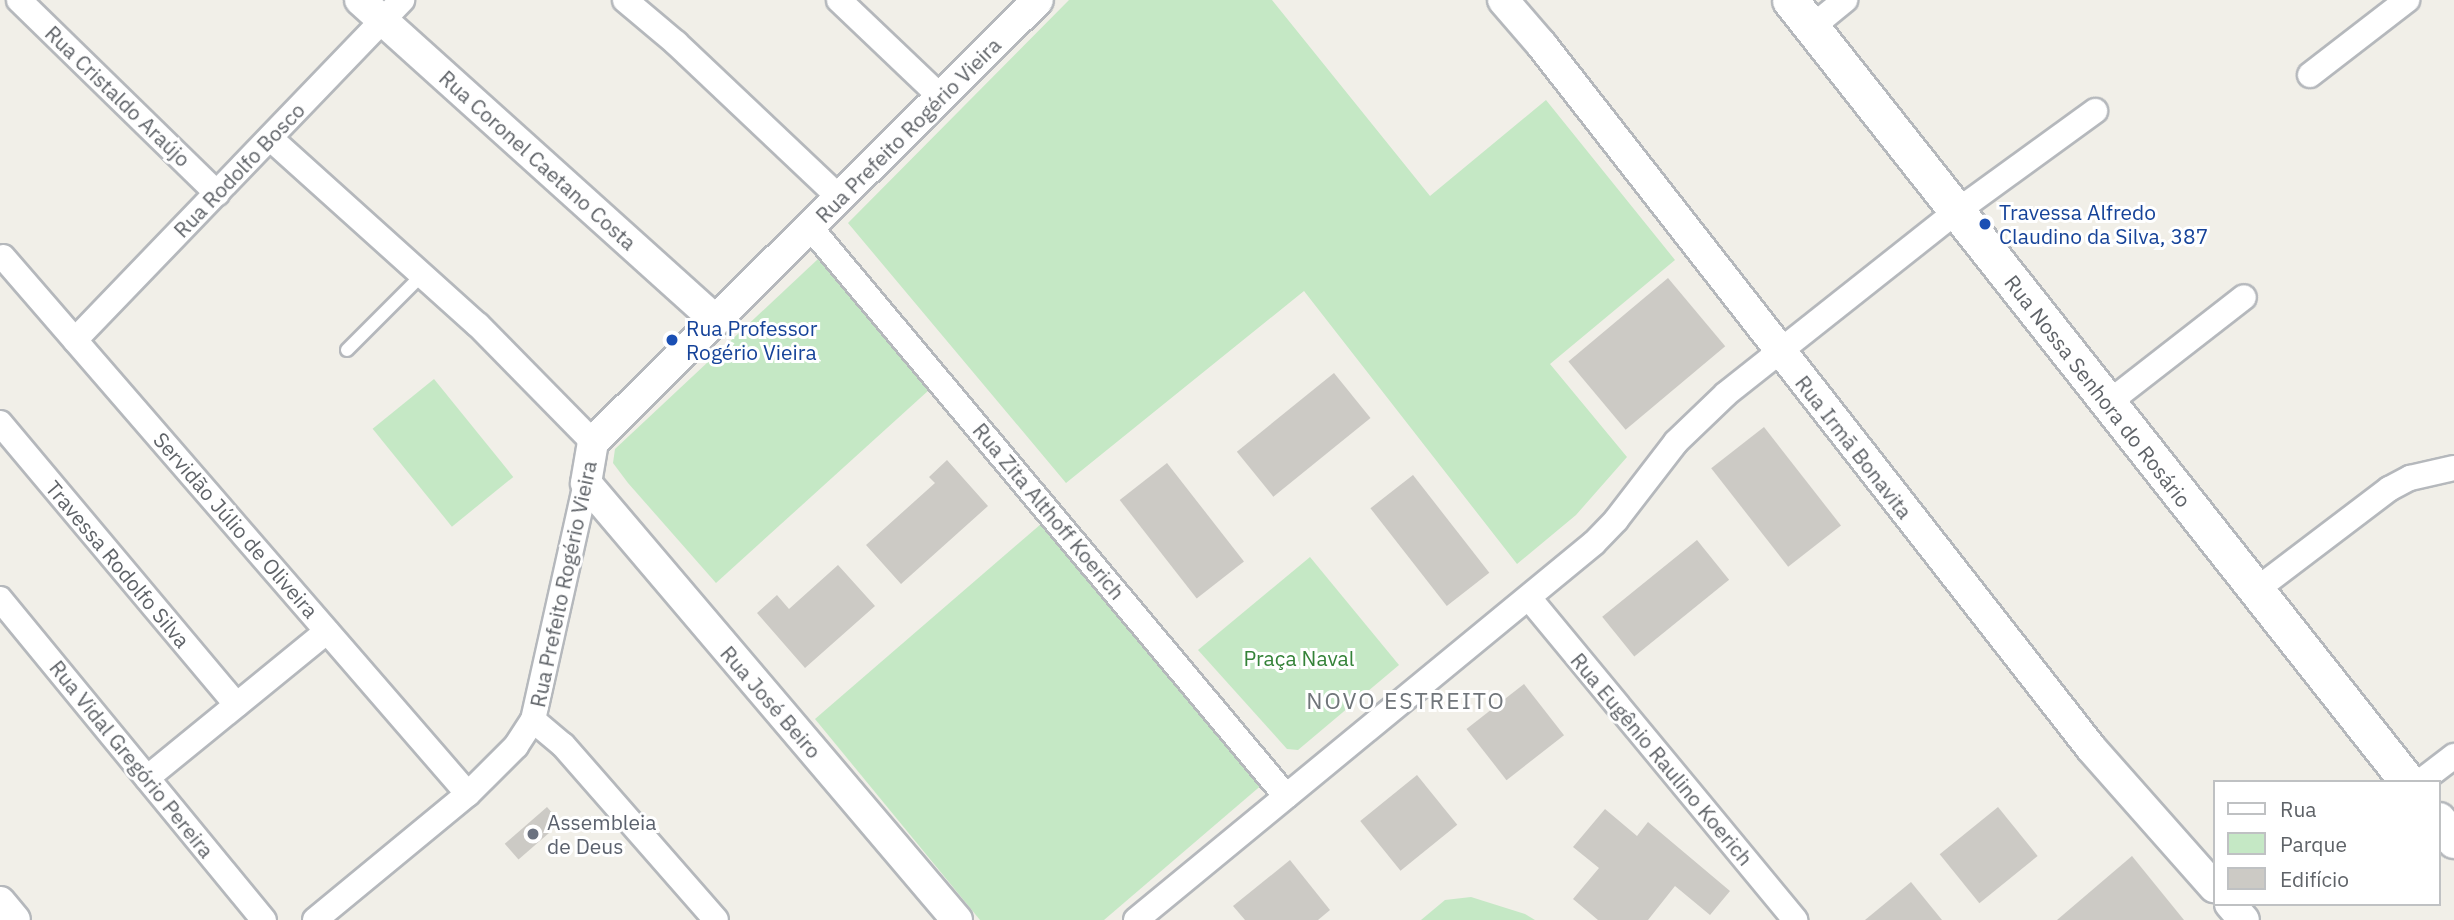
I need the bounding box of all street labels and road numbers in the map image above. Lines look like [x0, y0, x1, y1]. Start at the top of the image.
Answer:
street label: Rua Cristaldo Araújo [40, 20, 196, 172]
street label: Rua Prefeito Rogério Vieira [810, 32, 1006, 228]
street label: Rua Coronel Caetano Costa [434, 65, 642, 255]
street label: Rua Rodolfo Bosco [168, 97, 310, 243]
street label: Rua Nossa Senhora do Rosário [2000, 270, 2196, 512]
street label: Rua Irmã Bonavita [1790, 370, 1918, 524]
street label: Rua Zita Althoff Koerich [968, 418, 1130, 604]
street label: Servidão Júlio de Oliveira [148, 427, 324, 623]
street label: Rua Prefeito Rogério Vieira [525, 458, 601, 710]
street label: Travessa Rodolfo Silva [41, 475, 195, 653]
street label: Rua José Beiro [715, 641, 827, 763]
street label: Rua Eugênio Raulino Koerich [1566, 648, 1758, 870]
street label: Rua Vidal Gregório Pereira [45, 655, 219, 863]

